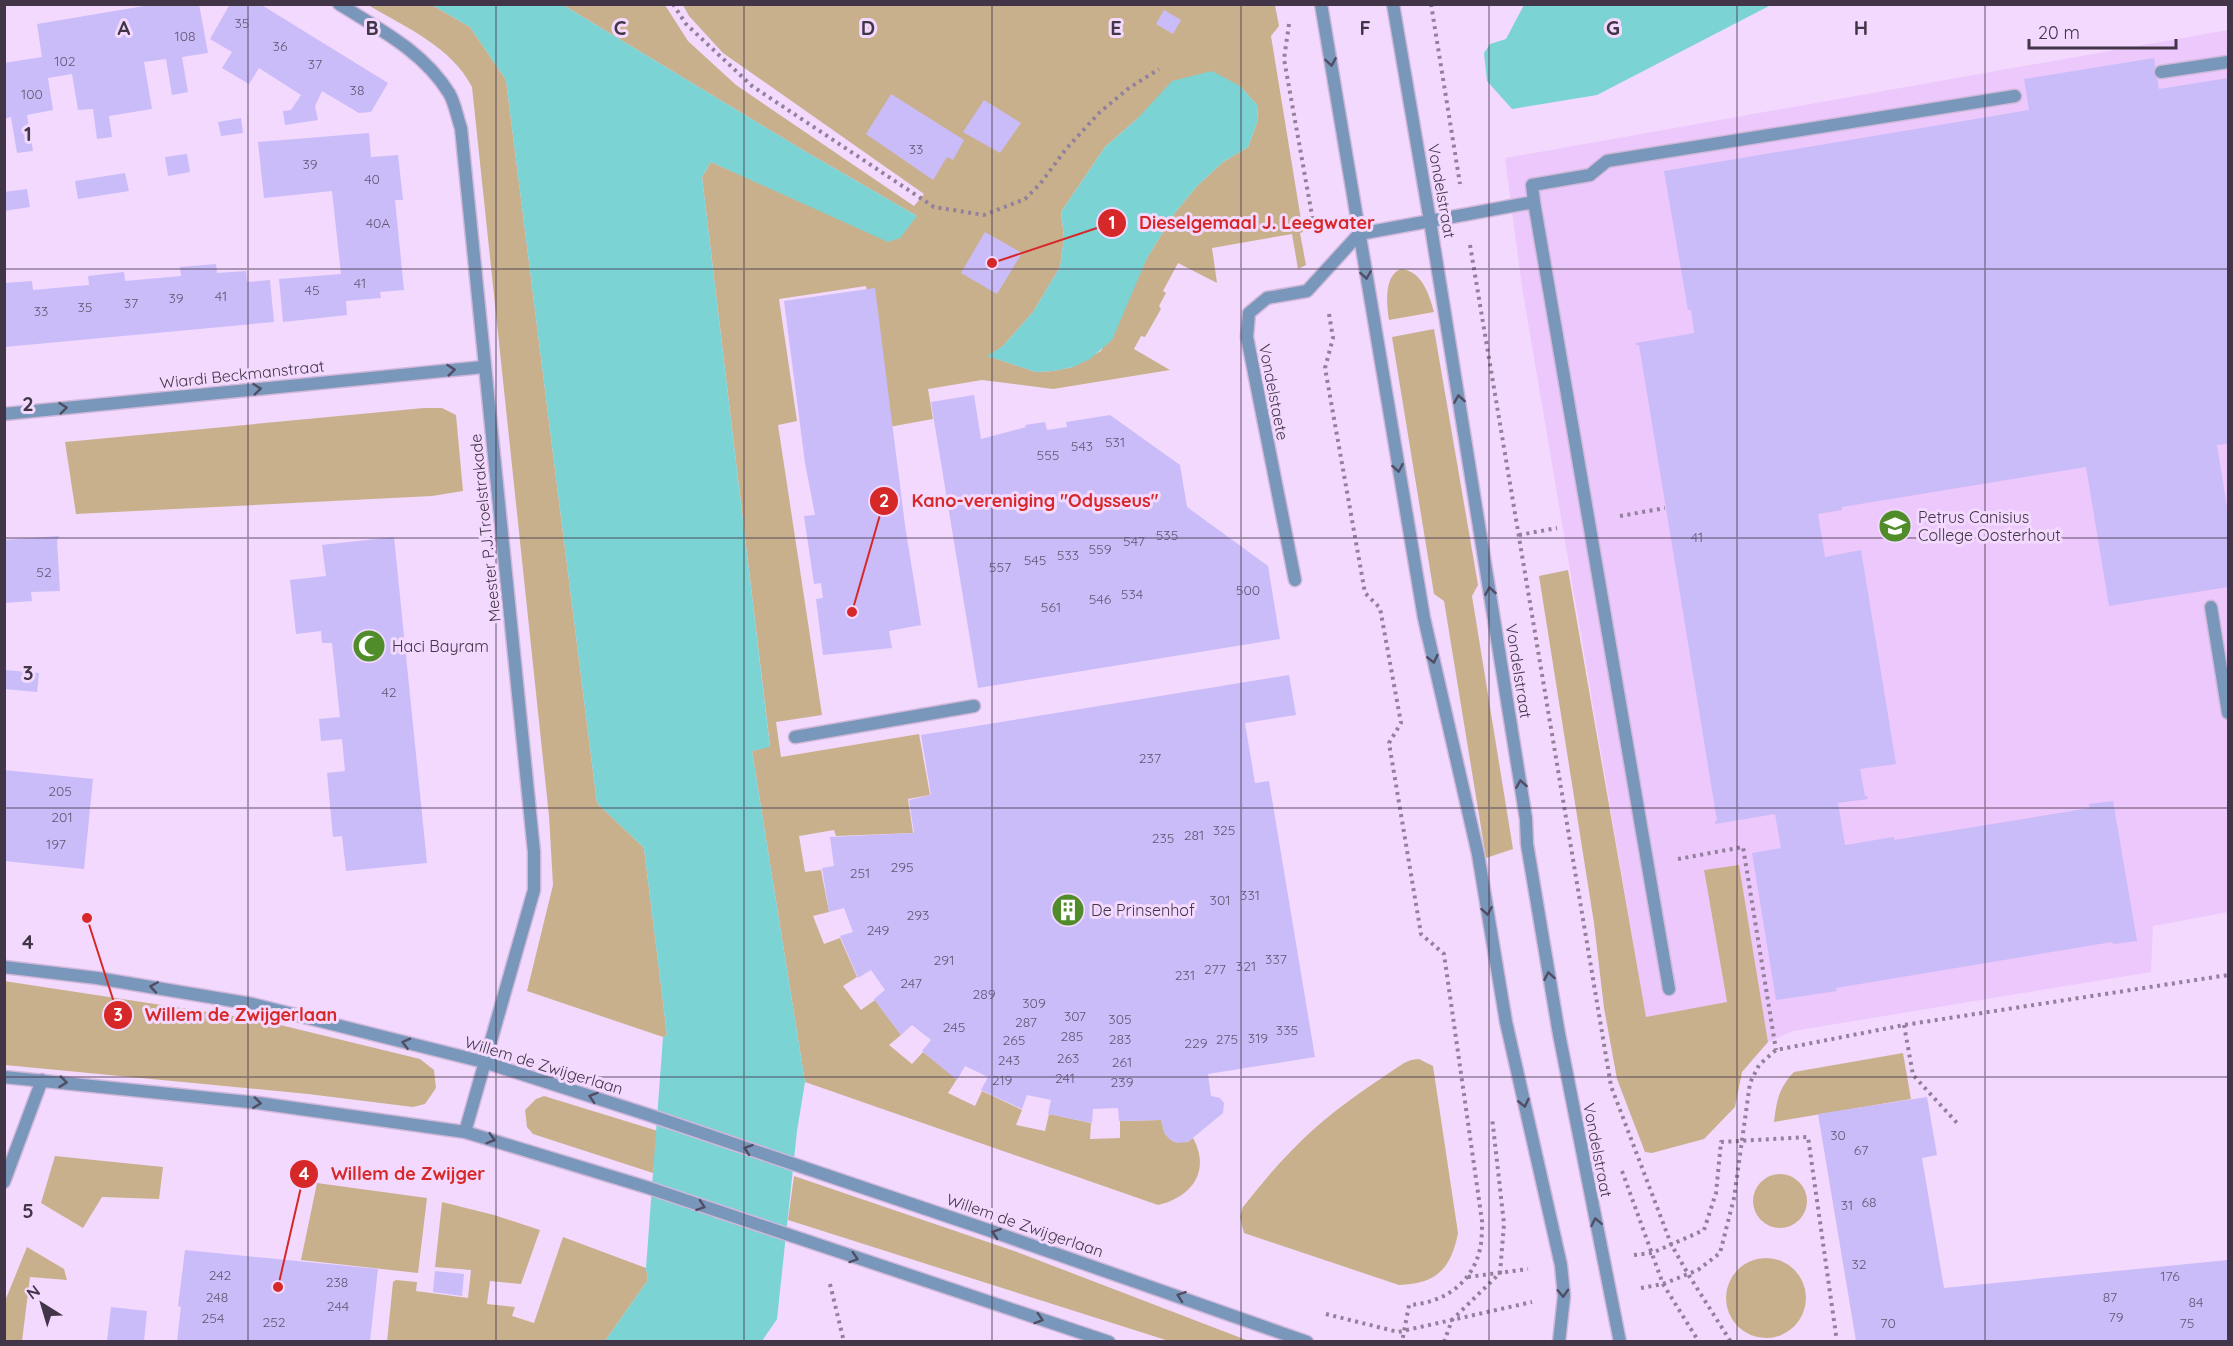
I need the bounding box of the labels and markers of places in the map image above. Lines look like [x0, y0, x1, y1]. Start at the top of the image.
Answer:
callout: Dieselgemaal J. Leegwater [1097, 205, 1387, 241]
callout: Kano-vereniging "Odysseus" [869, 483, 1170, 519]
place label: Petrus Canisius College Oosterhout [1918, 507, 2061, 545]
school or university icon: Petrus Canisius College Oosterhout [1877, 508, 1913, 544]
mosque icon: Haci Bayram [351, 628, 387, 664]
place label: Haci Bayram [392, 636, 489, 656]
building icon: De Prinsenhof [1050, 892, 1086, 928]
place label: De Prinsenhof [1091, 900, 1195, 920]
callout: Willem de Zwijgerlaan [103, 997, 350, 1033]
callout: Willem de Zwijger [289, 1156, 497, 1192]

